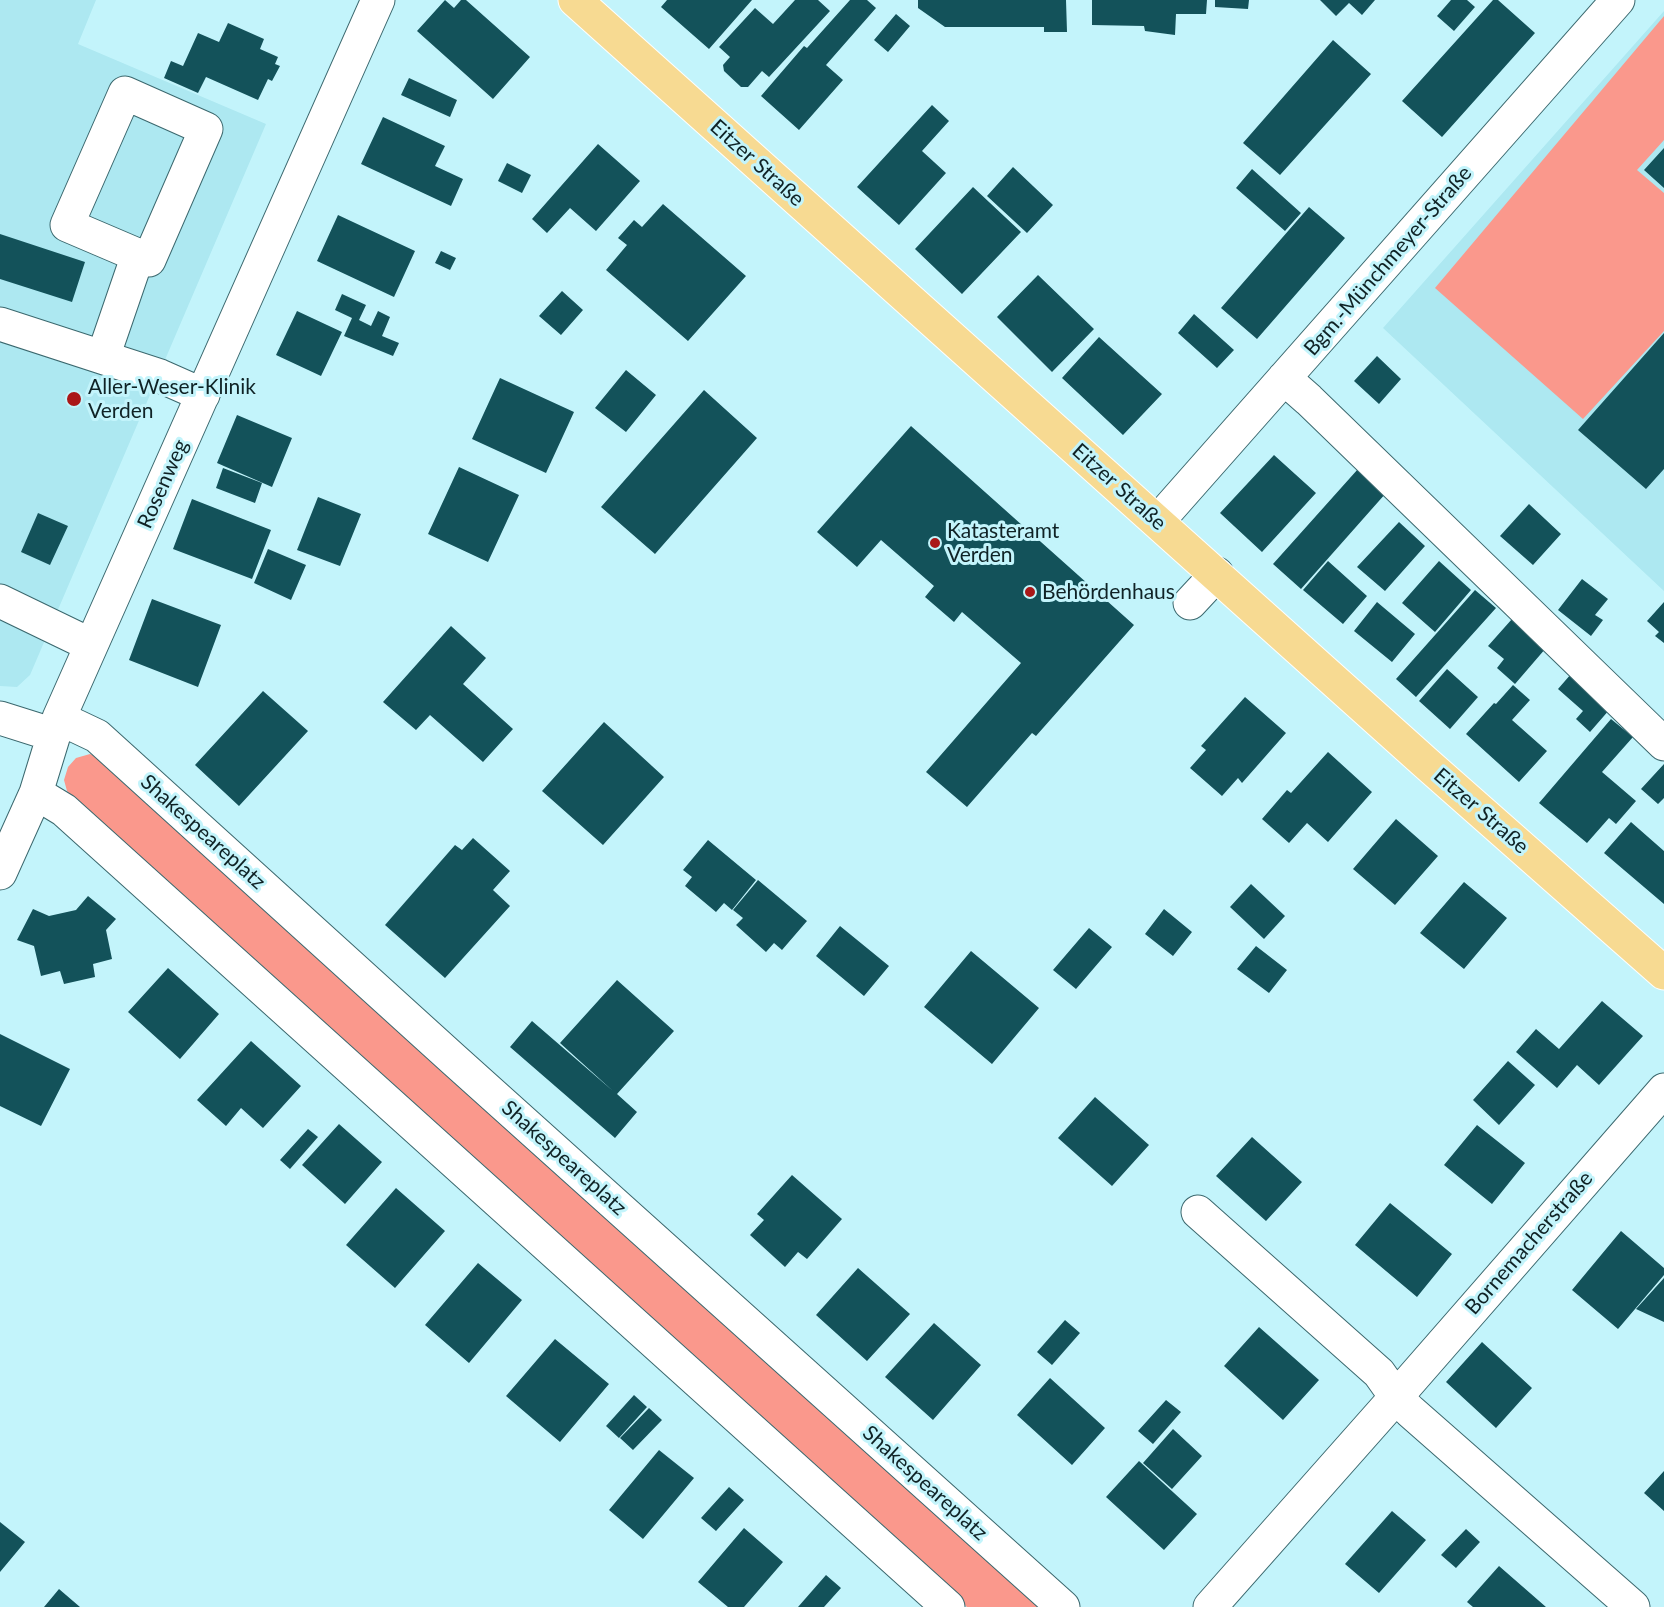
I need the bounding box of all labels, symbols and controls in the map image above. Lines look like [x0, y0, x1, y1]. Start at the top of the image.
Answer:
street label: Eitzer Straße [705, 114, 809, 212]
street label: Bgm.-Münchmeyer-Straße [1299, 161, 1477, 361]
place label: Aller-Weser-Klinik Verden [88, 374, 256, 424]
marker: Aller-Weser-Klinik Verden [65, 390, 83, 408]
street label: Rosenweg [132, 436, 194, 532]
street label: Eitzer Straße [1067, 438, 1171, 536]
place label: Katasteramt Verden [947, 518, 1059, 568]
marker: Katasteramt Verden [928, 536, 942, 550]
place label: Behördenhaus [1042, 579, 1175, 605]
marker: Behördenhaus [1023, 585, 1037, 599]
street label: Eitzer Straße [1428, 763, 1534, 859]
street label: Shakespeareplatz [135, 769, 271, 895]
street label: Shakespeareplatz [496, 1095, 632, 1221]
street label: Bornemacherstraße [1460, 1166, 1598, 1320]
street label: Shakespeareplatz [857, 1420, 993, 1546]

